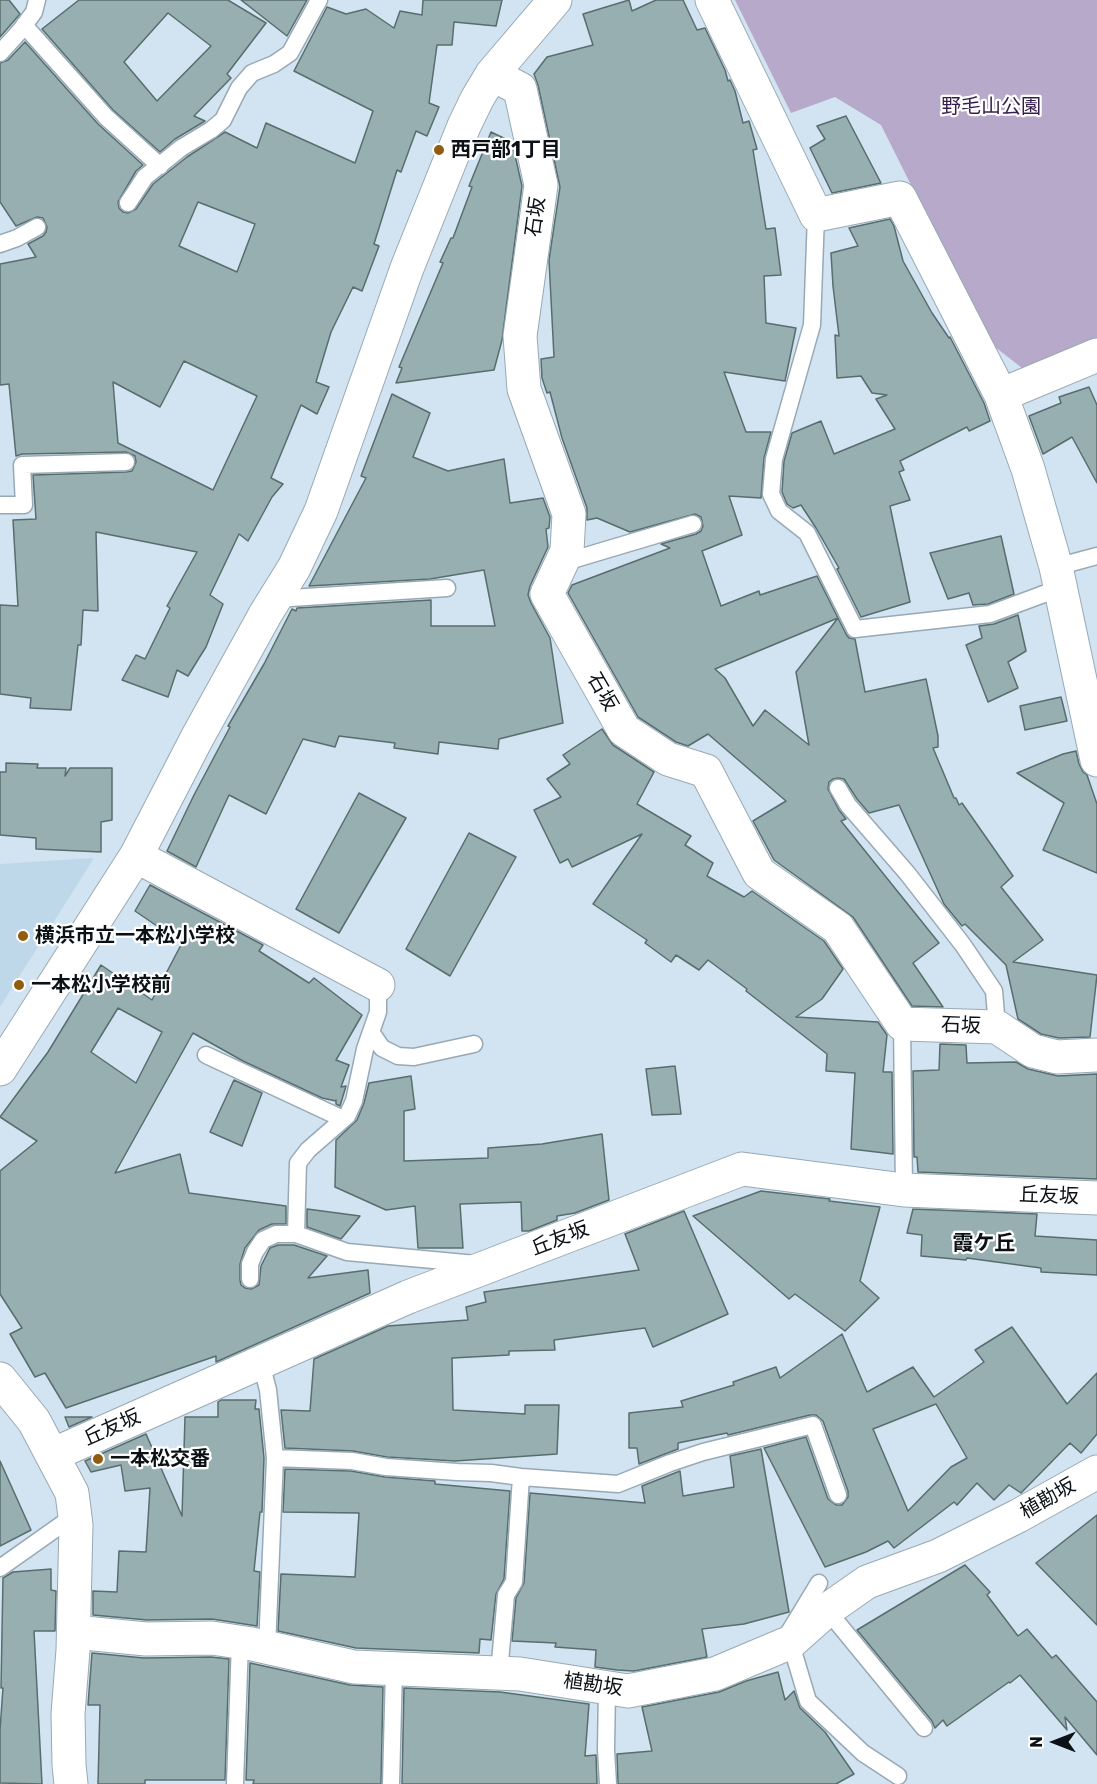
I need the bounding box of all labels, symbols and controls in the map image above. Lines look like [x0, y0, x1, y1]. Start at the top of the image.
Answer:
park label: 野毛山公園 [941, 95, 1041, 119]
place label: 西戸部1丁目 [451, 138, 561, 162]
marker: 西戸部1丁目 [432, 143, 446, 157]
street label: 石坂 [521, 196, 551, 238]
street label: 石坂 [582, 669, 622, 715]
place label: 横浜市立一本松小学校 [35, 924, 235, 948]
marker: 横浜市立一本松小学校 [16, 929, 30, 943]
place label: 一本松小学校前 [31, 973, 171, 997]
marker: 一本松小学校前 [12, 978, 26, 992]
street label: 石坂 [941, 1013, 981, 1039]
street label: 丘友坂 [1019, 1183, 1079, 1209]
street label: 丘友坂 [528, 1217, 592, 1261]
district label: 霞ケ丘 [953, 1231, 1015, 1257]
street label: 丘友坂 [80, 1405, 144, 1451]
place label: 一本松交番 [110, 1447, 210, 1471]
marker: 一本松交番 [91, 1452, 105, 1466]
street label: 植勘坂 [1016, 1474, 1080, 1524]
street label: 植勘坂 [562, 1669, 624, 1701]
north arrow [1025, 1712, 1085, 1772]
text: N [1027, 1736, 1046, 1748]

